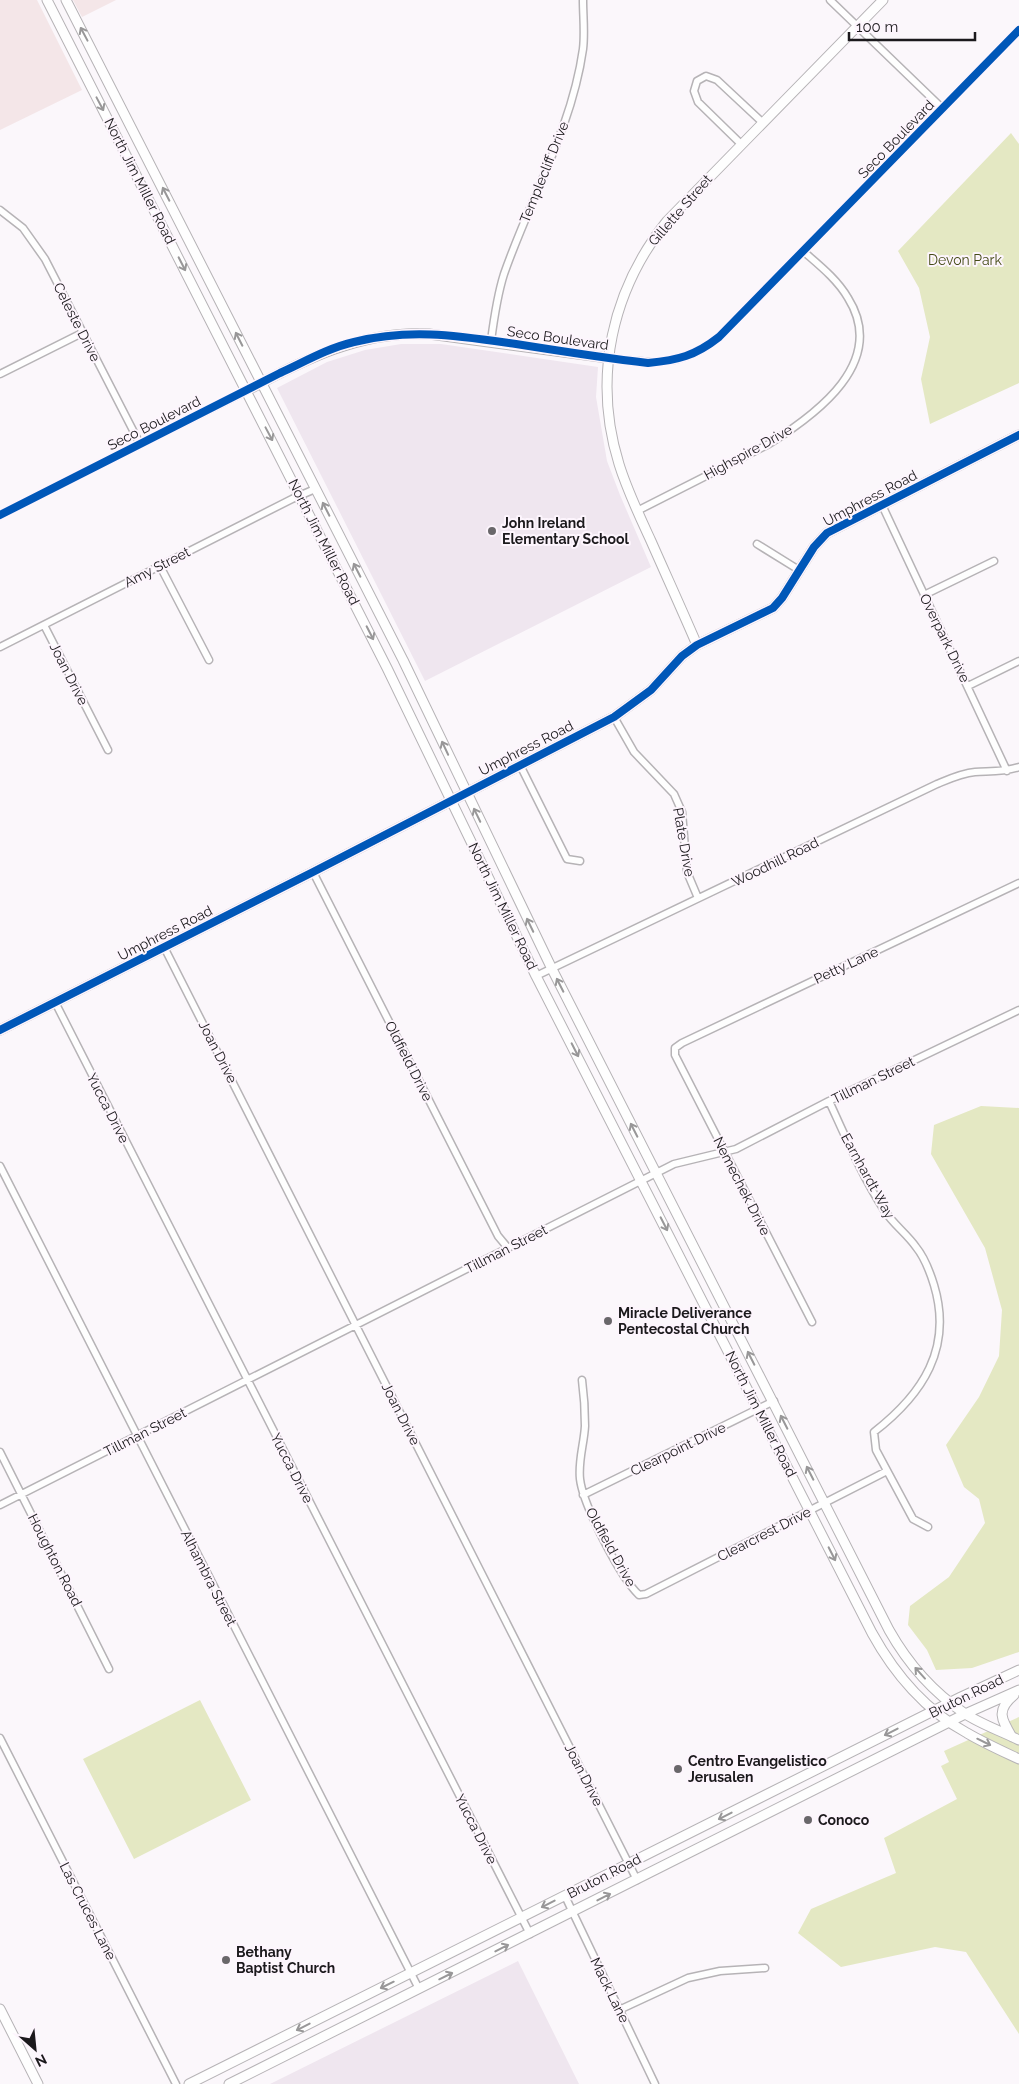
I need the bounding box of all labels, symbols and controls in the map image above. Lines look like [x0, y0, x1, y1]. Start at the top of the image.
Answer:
scale bar [849, 10, 975, 42]
text: 100 m [856, 18, 898, 36]
one-way arrow [79, 26, 89, 41]
one-way arrow [95, 96, 105, 111]
street label: Seco Boulevard [855, 97, 937, 181]
street label: North Jim Miller Road [101, 115, 179, 247]
street label: Templecliff Drive [516, 119, 572, 225]
street label: Gillette Street [645, 171, 715, 249]
one-way arrow [161, 187, 170, 202]
park label: Devon Park [928, 252, 1003, 268]
one-way arrow [178, 256, 187, 271]
street label: Celeste Drive [50, 280, 104, 364]
street label: Seco Boulevard [506, 323, 610, 353]
one-way arrow [234, 332, 243, 347]
street label: Seco Boulevard [105, 393, 203, 453]
street label: Highspire Drive [701, 421, 795, 483]
one-way arrow [265, 426, 274, 441]
street label: Umphress Road [820, 467, 920, 529]
street label: North Jim Miller Road [285, 476, 363, 608]
one-way arrow [321, 502, 331, 517]
place label: John Ireland Elementary School [502, 515, 630, 547]
marker: John Ireland Elementary School [486, 525, 498, 537]
street label: Amy Street [121, 543, 193, 590]
one-way arrow [352, 563, 361, 578]
street label: Overpark Drive [917, 591, 973, 685]
one-way arrow [366, 625, 375, 640]
street label: Joan Drive [47, 640, 91, 708]
street label: Umphress Road [476, 717, 576, 779]
one-way arrow [440, 741, 449, 756]
street label: Plate Drive [670, 806, 698, 878]
one-way arrow [472, 808, 481, 823]
street label: Woodhill Road [729, 834, 821, 890]
street label: North Jim Miller Road [465, 840, 541, 972]
street label: Umphress Road [115, 902, 215, 964]
one-way arrow [525, 918, 535, 933]
street label: Petty Lane [811, 943, 881, 987]
one-way arrow [555, 978, 565, 993]
street label: Joan Drive [196, 1018, 240, 1086]
street label: Oldfield Drive [382, 1018, 436, 1104]
one-way arrow [570, 1043, 580, 1058]
street label: Tillman Street [829, 1053, 917, 1107]
street label: Yucca Drive [84, 1070, 132, 1146]
one-way arrow [629, 1123, 638, 1138]
street label: Earnhardt Way [838, 1131, 898, 1222]
street label: Nemechek Drive [710, 1134, 774, 1238]
one-way arrow [660, 1216, 669, 1231]
street label: Tillman Street [462, 1221, 550, 1277]
place label: Miracle Deliverance Pentecostal Church [618, 1305, 752, 1337]
marker: Miracle Deliverance Pentecostal Church [602, 1315, 614, 1327]
street label: North Jim Miller Road [722, 1348, 800, 1480]
one-way arrow [746, 1351, 755, 1366]
street label: Joan Drive [379, 1380, 423, 1448]
street label: Tillman Street [101, 1404, 189, 1460]
one-way arrow [779, 1415, 788, 1430]
street label: Clearpoint Drive [628, 1419, 728, 1479]
street label: Yucca Drive [268, 1430, 316, 1506]
one-way arrow [805, 1466, 814, 1481]
street label: Clearcrest Drive [714, 1503, 814, 1565]
street label: Oldfield Drive [583, 1505, 639, 1589]
street label: Houghton Road [25, 1511, 85, 1609]
street label: Alhambra Street [178, 1527, 240, 1629]
one-way arrow [828, 1546, 837, 1561]
one-way arrow [914, 1666, 926, 1679]
street label: Bruton Road [926, 1671, 1006, 1721]
one-way arrow [884, 1727, 899, 1737]
one-way arrow [976, 1738, 991, 1747]
street label: Joan Drive [562, 1741, 606, 1809]
place label: Centro Evangelistico Jerusalen [688, 1753, 827, 1785]
marker: Centro Evangelistico Jerusalen [672, 1763, 684, 1775]
street label: Yucca Drive [452, 1791, 500, 1867]
one-way arrow [718, 1812, 733, 1821]
place label: Conoco [818, 1812, 870, 1828]
marker: Conoco [802, 1814, 814, 1826]
street label: Bruton Road [564, 1851, 644, 1901]
street label: Las Cruces Lane [57, 1860, 119, 1962]
one-way arrow [597, 1891, 612, 1901]
one-way arrow [541, 1900, 556, 1909]
one-way arrow [494, 1943, 509, 1952]
place label: Bethany Baptist Church [236, 1944, 335, 1976]
marker: Bethany Baptist Church [220, 1954, 232, 1966]
street label: Mack Lane [587, 1955, 633, 2025]
one-way arrow [439, 1971, 454, 1981]
one-way arrow [380, 1981, 395, 1990]
one-way arrow [296, 2023, 311, 2032]
north arrow [10, 2024, 60, 2074]
text: N [33, 2051, 49, 2070]

